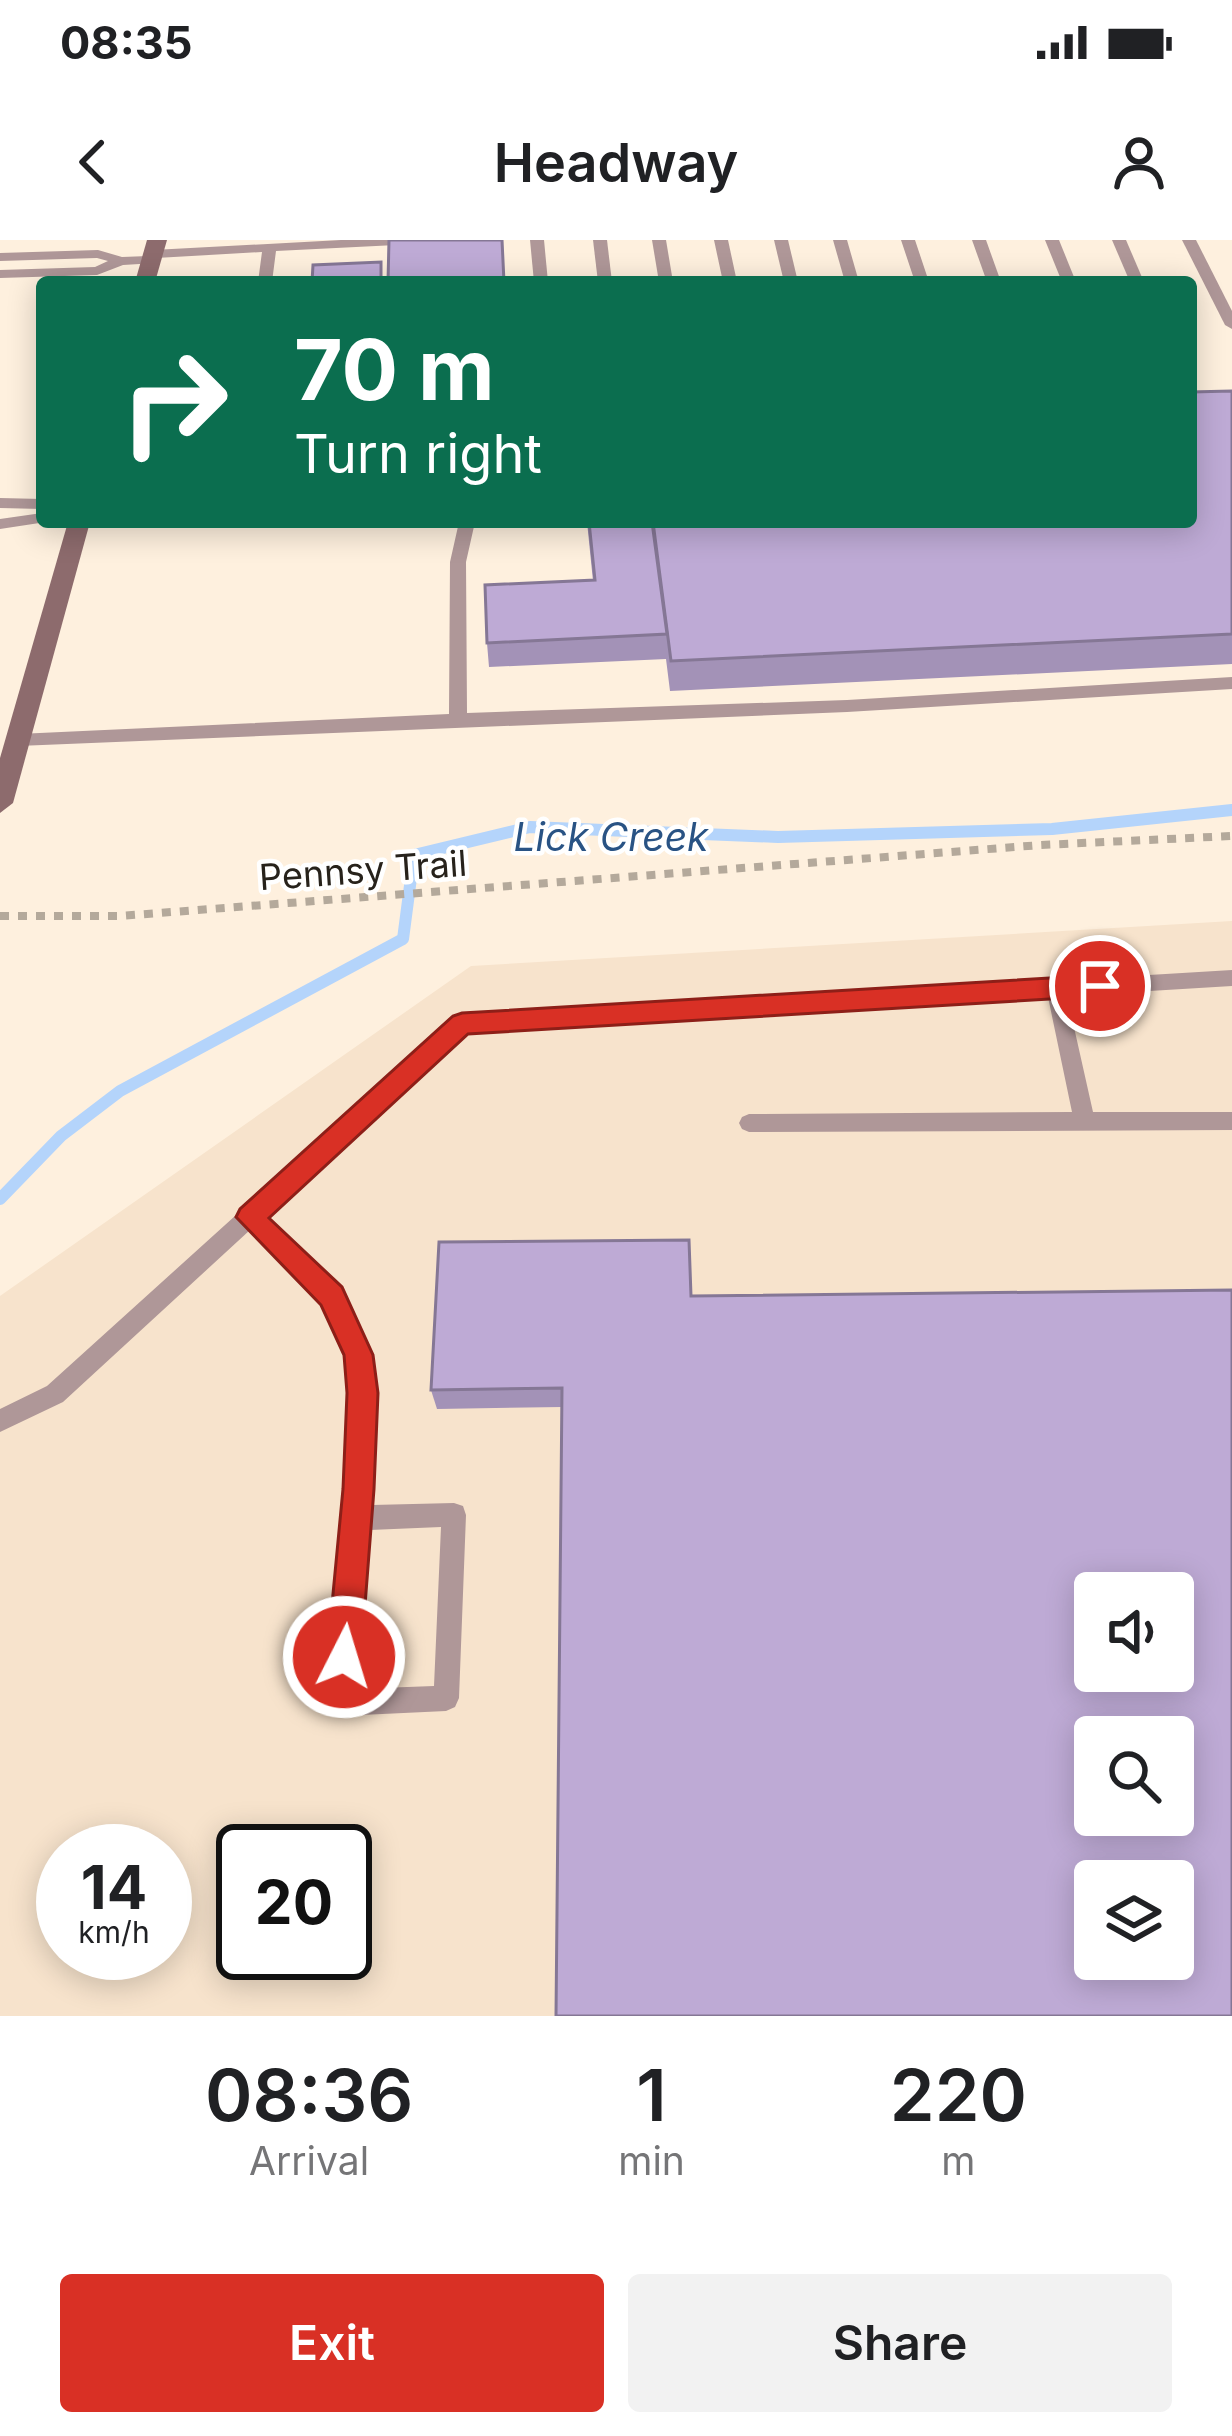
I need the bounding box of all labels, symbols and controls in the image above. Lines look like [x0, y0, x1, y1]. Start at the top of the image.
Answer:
text: 08:35 [60, 15, 192, 70]
icon: back [60, 129, 126, 195]
icon: person [1106, 129, 1172, 195]
text: Headway [494, 130, 738, 195]
text: 70 m [294, 319, 495, 420]
icon: right [96, 324, 252, 480]
text: Turn right [294, 421, 542, 486]
water label: Lick Creek [513, 813, 709, 860]
street label: Pennsy Trail [258, 841, 468, 899]
pin [1049, 935, 1151, 1037]
icon: arrive [1067, 953, 1133, 1019]
map controls [1074, 1572, 1194, 1980]
button: sound [1074, 1572, 1194, 1692]
position arrow [281, 1594, 407, 1720]
button: search [1074, 1716, 1194, 1836]
speed limit sign: 20 [216, 1824, 372, 1980]
text: 14 [81, 1851, 147, 1923]
button: layers [1074, 1860, 1194, 1980]
text: km/h [78, 1914, 150, 1950]
text: 08:36 [205, 2051, 413, 2138]
text: 1 [636, 2051, 667, 2138]
text: 220 [890, 2051, 1027, 2138]
text: Arrival [249, 2137, 369, 2184]
text: min [618, 2137, 685, 2184]
text: m [941, 2137, 976, 2184]
button: Exit [60, 2274, 604, 2412]
button: Share [628, 2274, 1172, 2412]

